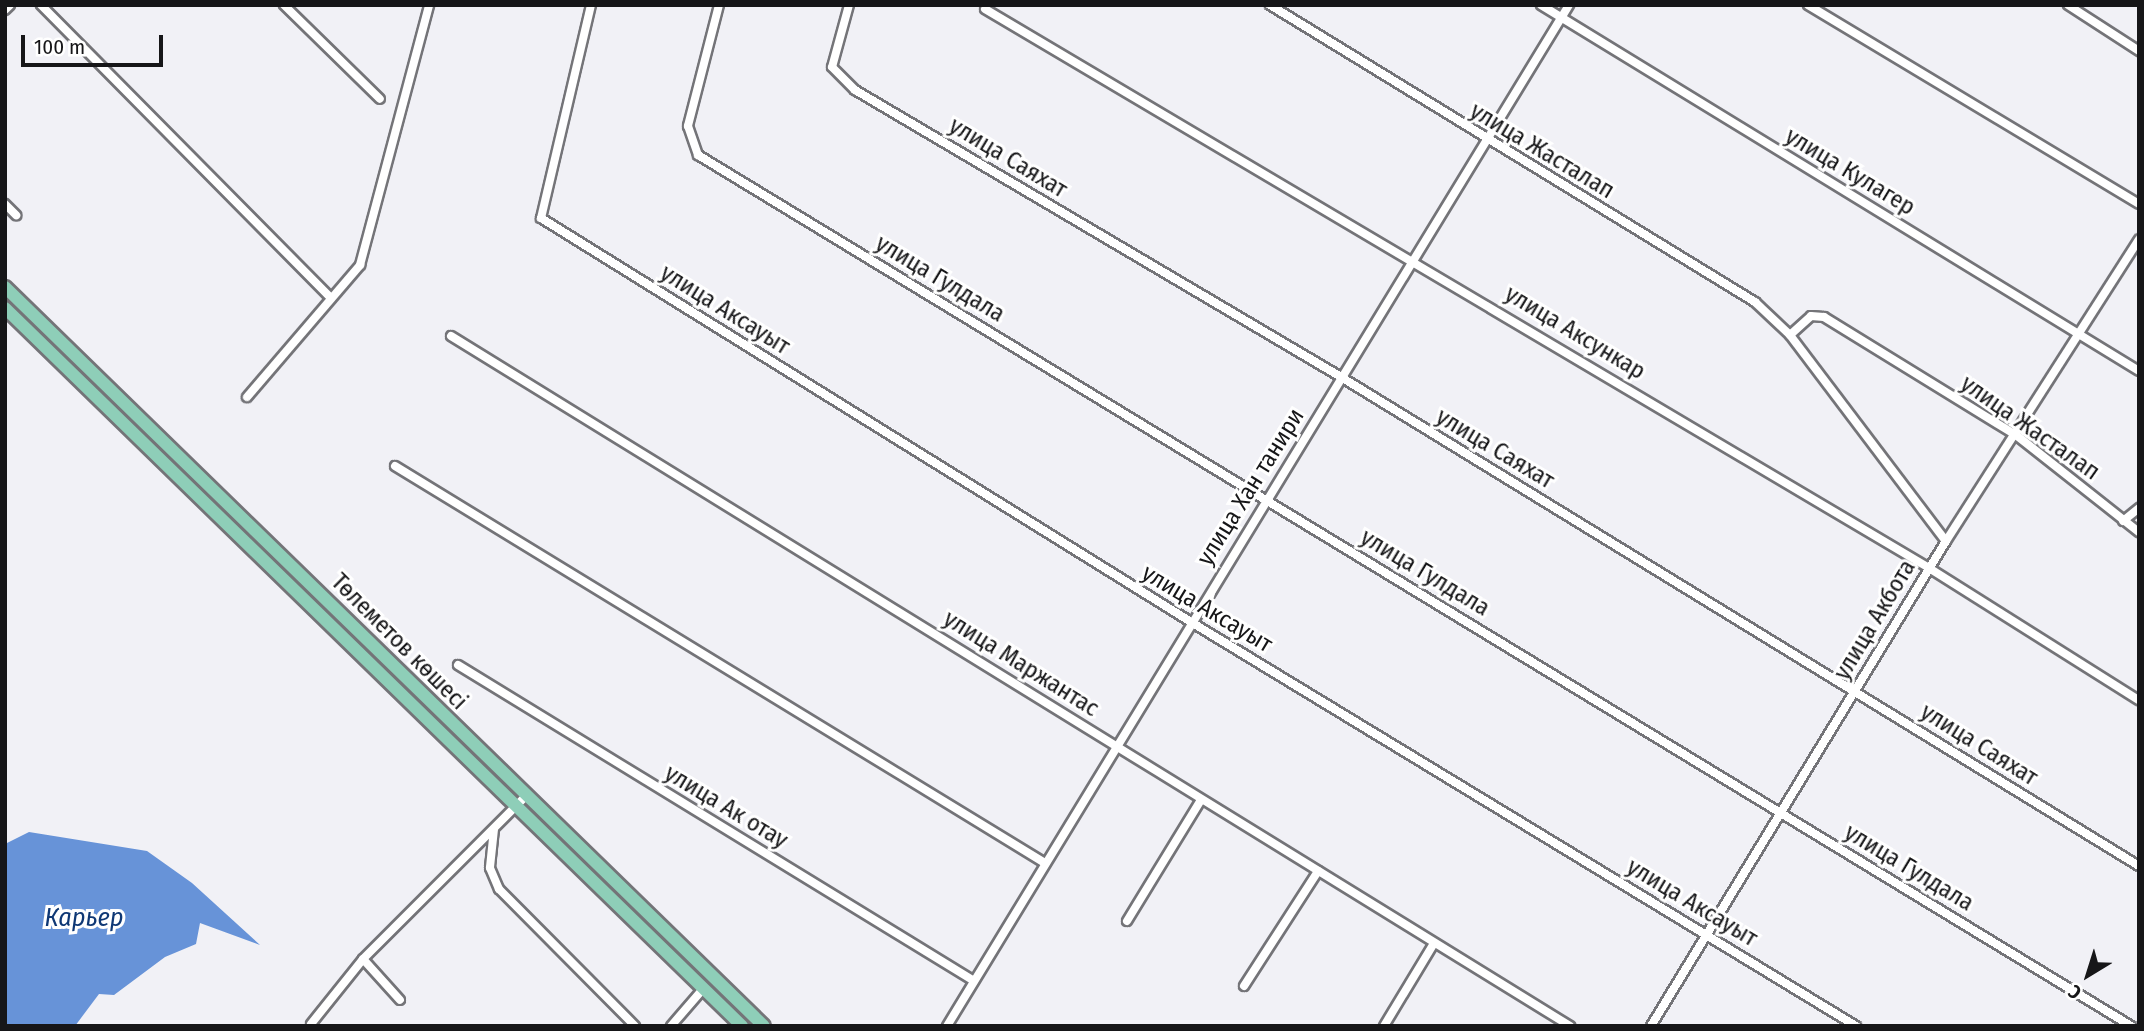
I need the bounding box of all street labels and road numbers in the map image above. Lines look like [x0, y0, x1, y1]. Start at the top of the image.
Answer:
street label: улица Жасталап [1465, 97, 1619, 205]
street label: улица Саяхат [944, 112, 1072, 204]
street label: улица Кулагер [1780, 122, 1920, 222]
street label: улица Гулдала [870, 229, 1010, 329]
street label: улица Аксауыт [655, 259, 795, 361]
street label: улица Аксункар [1500, 280, 1650, 386]
street label: улица Жасталап [1955, 369, 2105, 487]
street label: улица Хан танири [1191, 403, 1311, 571]
street label: улица Саяхат [1431, 403, 1559, 495]
street label: улица Гулдала [1355, 523, 1495, 623]
street label: улица Акбота [1828, 555, 1922, 685]
street label: улица Аксауыт [1136, 559, 1278, 659]
street label: Төлеметов көшесі [325, 568, 473, 716]
street label: улица Маржантас [938, 605, 1104, 723]
street label: улица Саяхат [1915, 698, 2043, 792]
street label: улица Ак отау [659, 759, 793, 855]
street label: улица Гулдала [1839, 818, 1979, 918]
street label: улица Аксауыт [1621, 853, 1763, 953]

